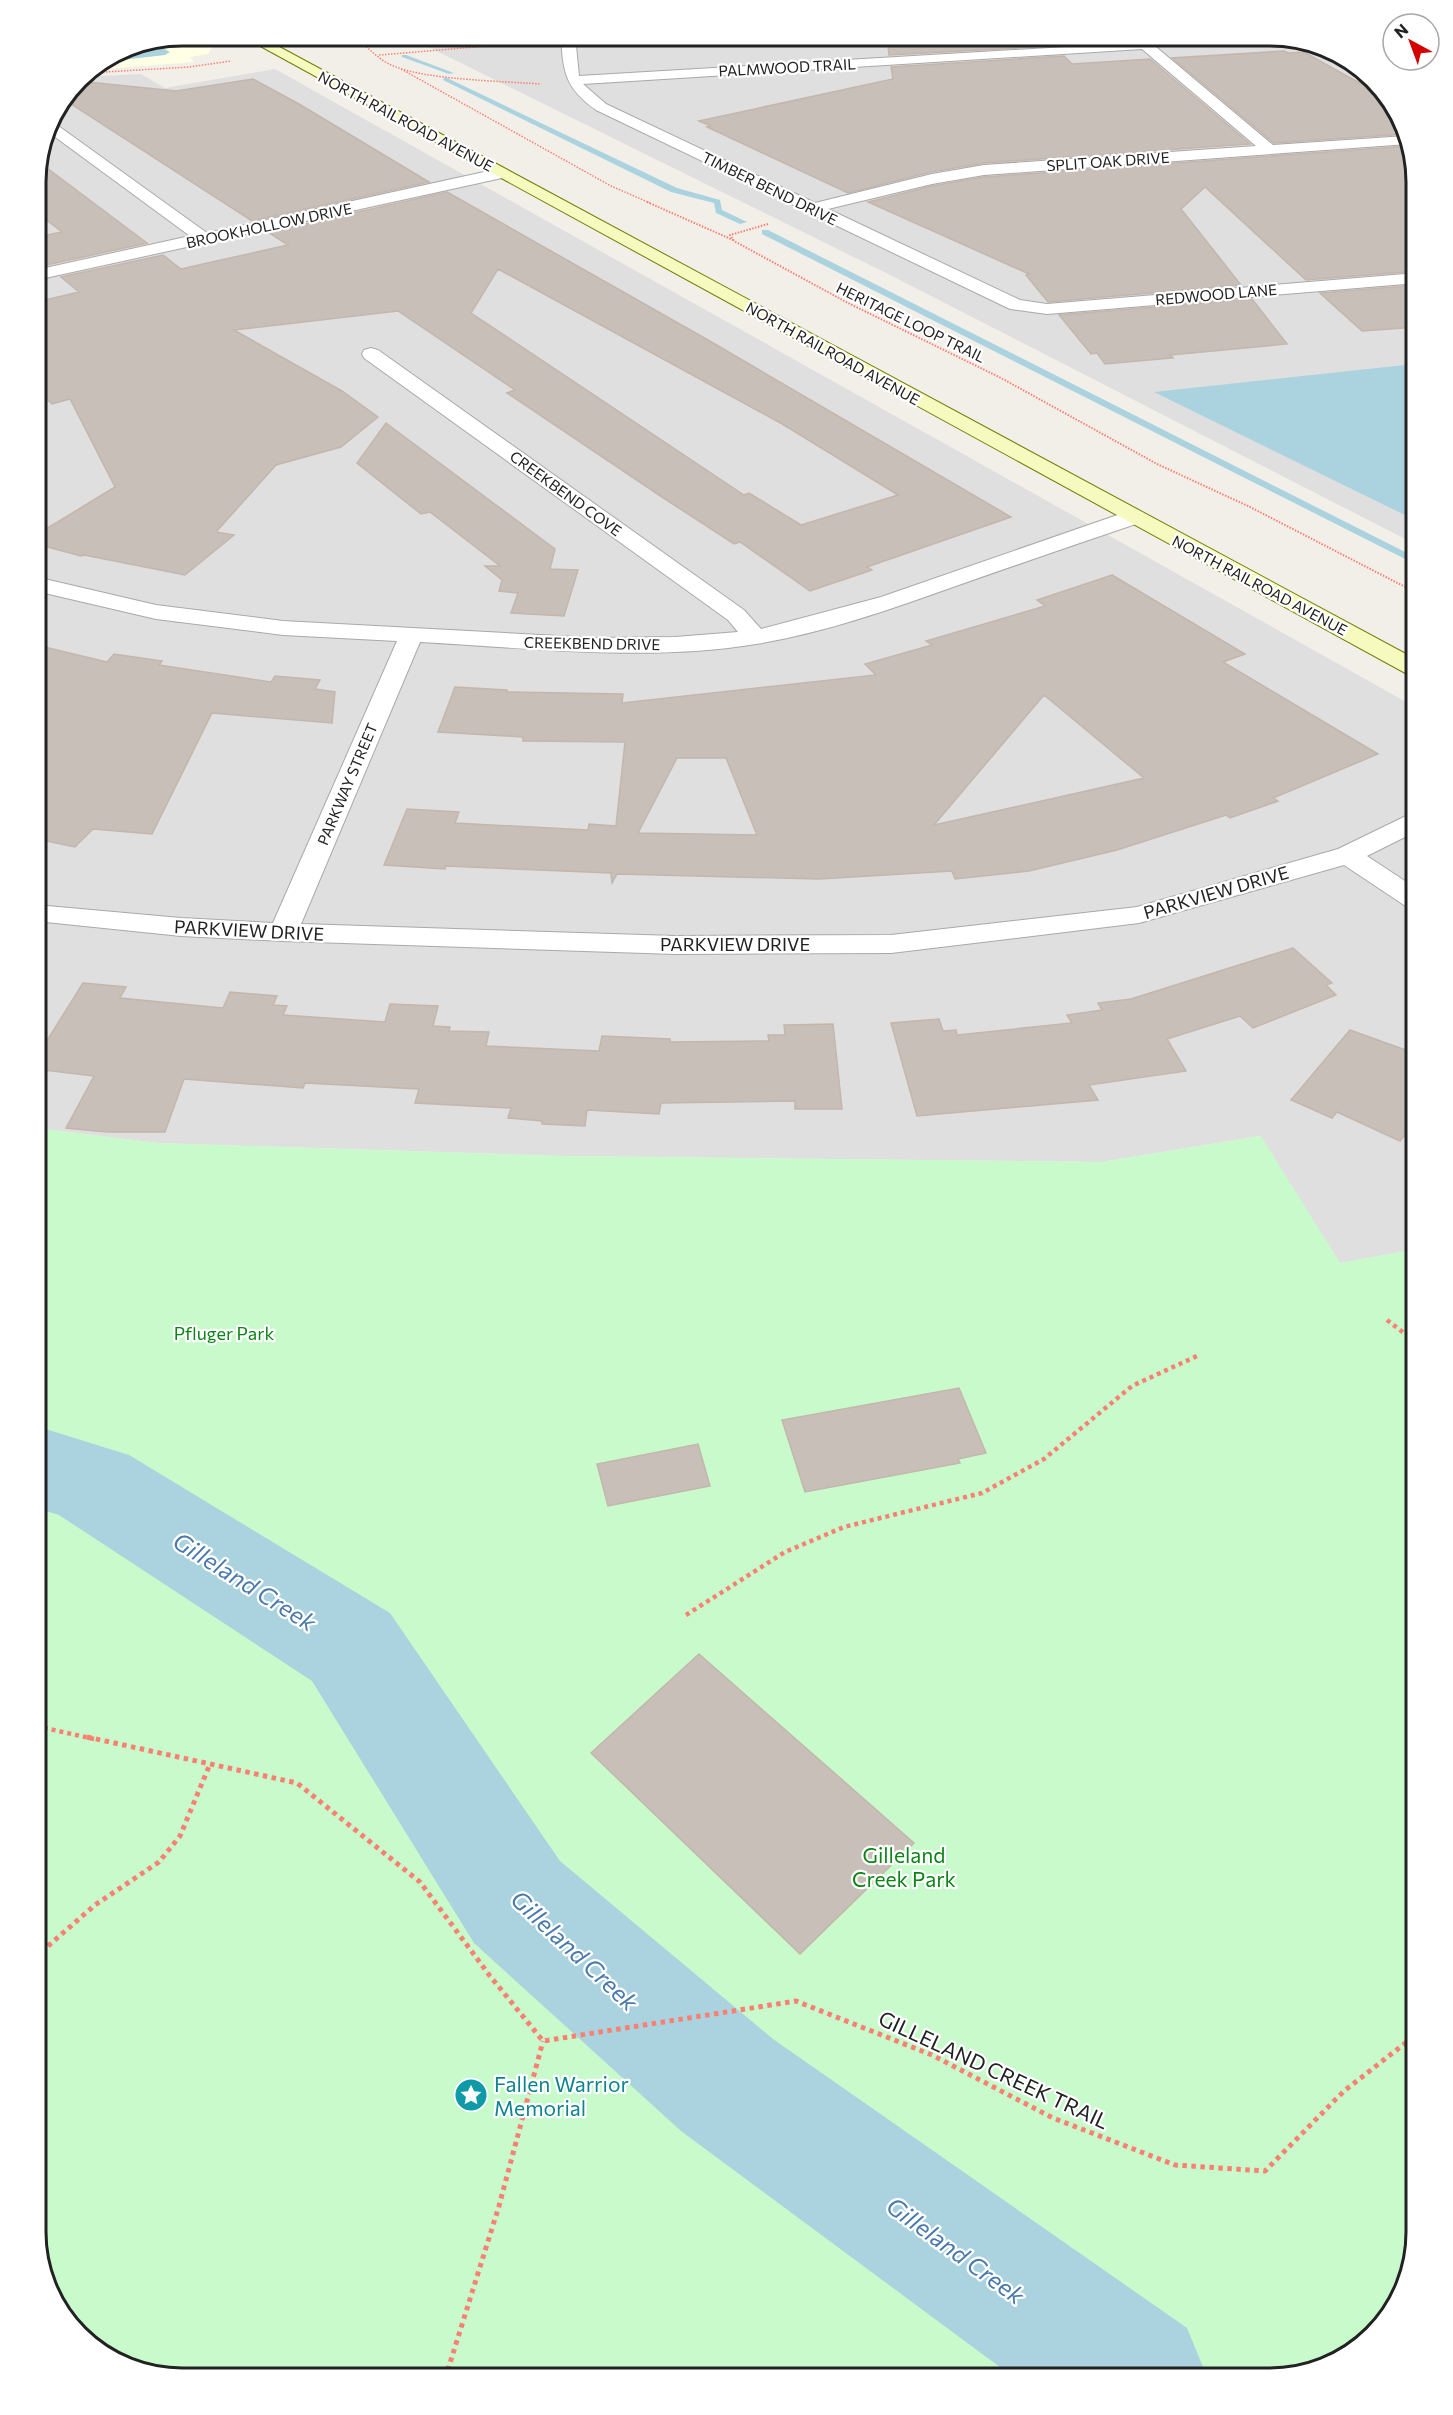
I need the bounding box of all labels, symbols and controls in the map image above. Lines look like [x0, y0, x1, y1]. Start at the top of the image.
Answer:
north arrow [1381, 12, 1441, 72]
text: N [1390, 19, 1412, 41]
street label: PALMWOOD TRAIL [718, 54, 857, 80]
street label: NORTH RAILROAD AVENUE [315, 67, 497, 175]
street label: TIMBER BEND DRIVE [700, 147, 841, 229]
street label: SPLIT OAK DRIVE [1046, 148, 1170, 174]
street label: BROOKHOLLOW DRIVE [184, 199, 354, 251]
street label: HERITAGE LOOP TRAIL [834, 278, 989, 366]
street label: REDWOOD LANE [1154, 280, 1278, 308]
street label: NORTH RAILROAD AVENUE [743, 298, 923, 408]
street label: CREEKBEND COVE [507, 447, 625, 540]
street label: NORTH RAILROAD AVENUE [1169, 531, 1351, 639]
street label: CREEKBEND DRIVE [524, 633, 660, 653]
street label: PARKWAY STREET [313, 720, 381, 848]
street label: PARKVIEW DRIVE [1141, 861, 1291, 923]
street label: PARKVIEW DRIVE [173, 915, 325, 945]
street label: PARKVIEW DRIVE [660, 933, 810, 955]
park label: Pfluger Park [174, 1322, 274, 1344]
water label: Gilleland Creek [168, 1525, 323, 1637]
park label: Gilleland Creek Park [852, 1842, 956, 1891]
water label: Gilleland Creek [505, 1884, 645, 2017]
street label: GILLELAND CREEK TRAIL [875, 2005, 1113, 2133]
place label: Fallen Warrior Memorial [494, 2071, 629, 2120]
place icon: Fallen Warrior Memorial [453, 2077, 489, 2113]
water label: Gilleland Creek [881, 2190, 1031, 2310]

